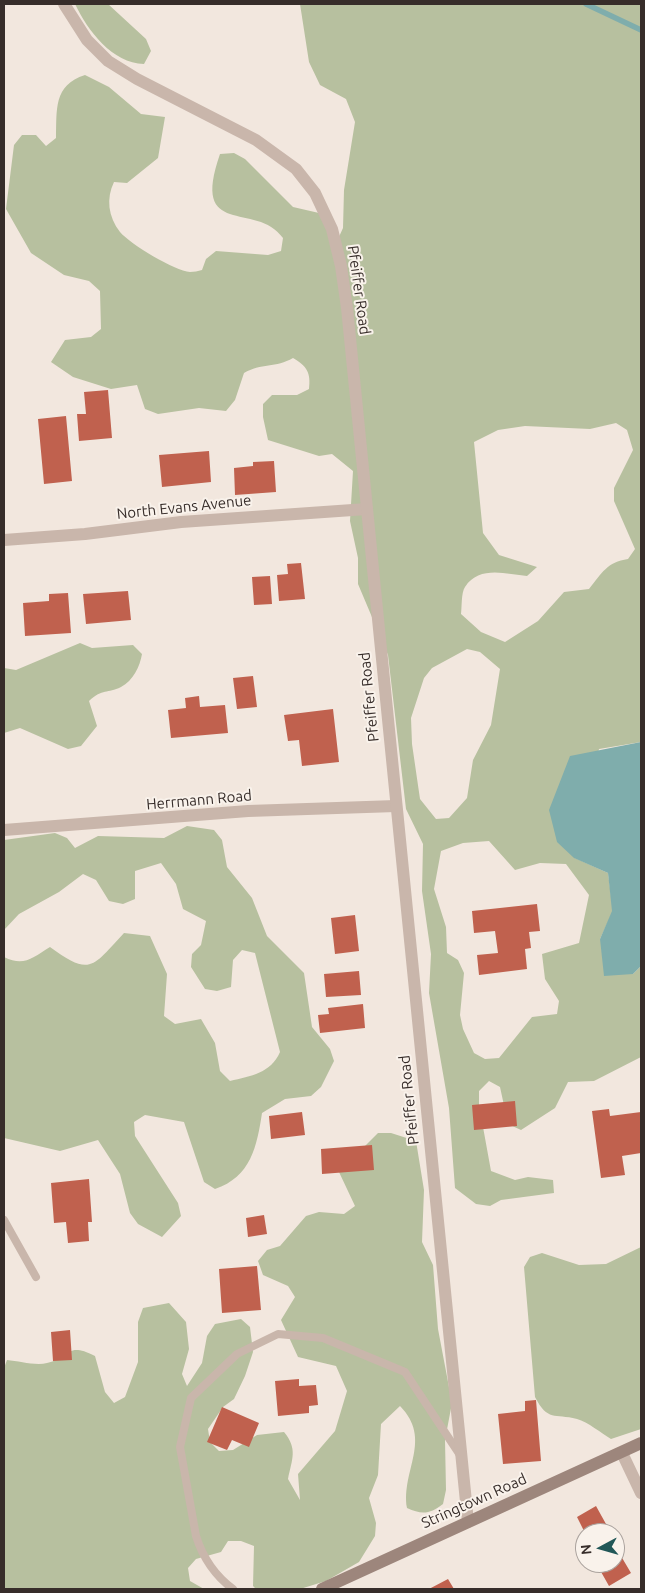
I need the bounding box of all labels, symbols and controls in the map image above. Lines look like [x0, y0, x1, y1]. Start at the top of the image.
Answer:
street label: Pfeiffer Road [344, 244, 374, 336]
street label: North Evans Avenue [116, 491, 252, 523]
street label: Pfeiffer Road [355, 651, 383, 743]
street label: Herrmann Road [145, 786, 253, 814]
street label: Pfeiffer Road [395, 1054, 423, 1146]
street label: Stringtown Road [419, 1470, 529, 1532]
north arrow [575, 1523, 625, 1573]
text: N [578, 1543, 595, 1556]

